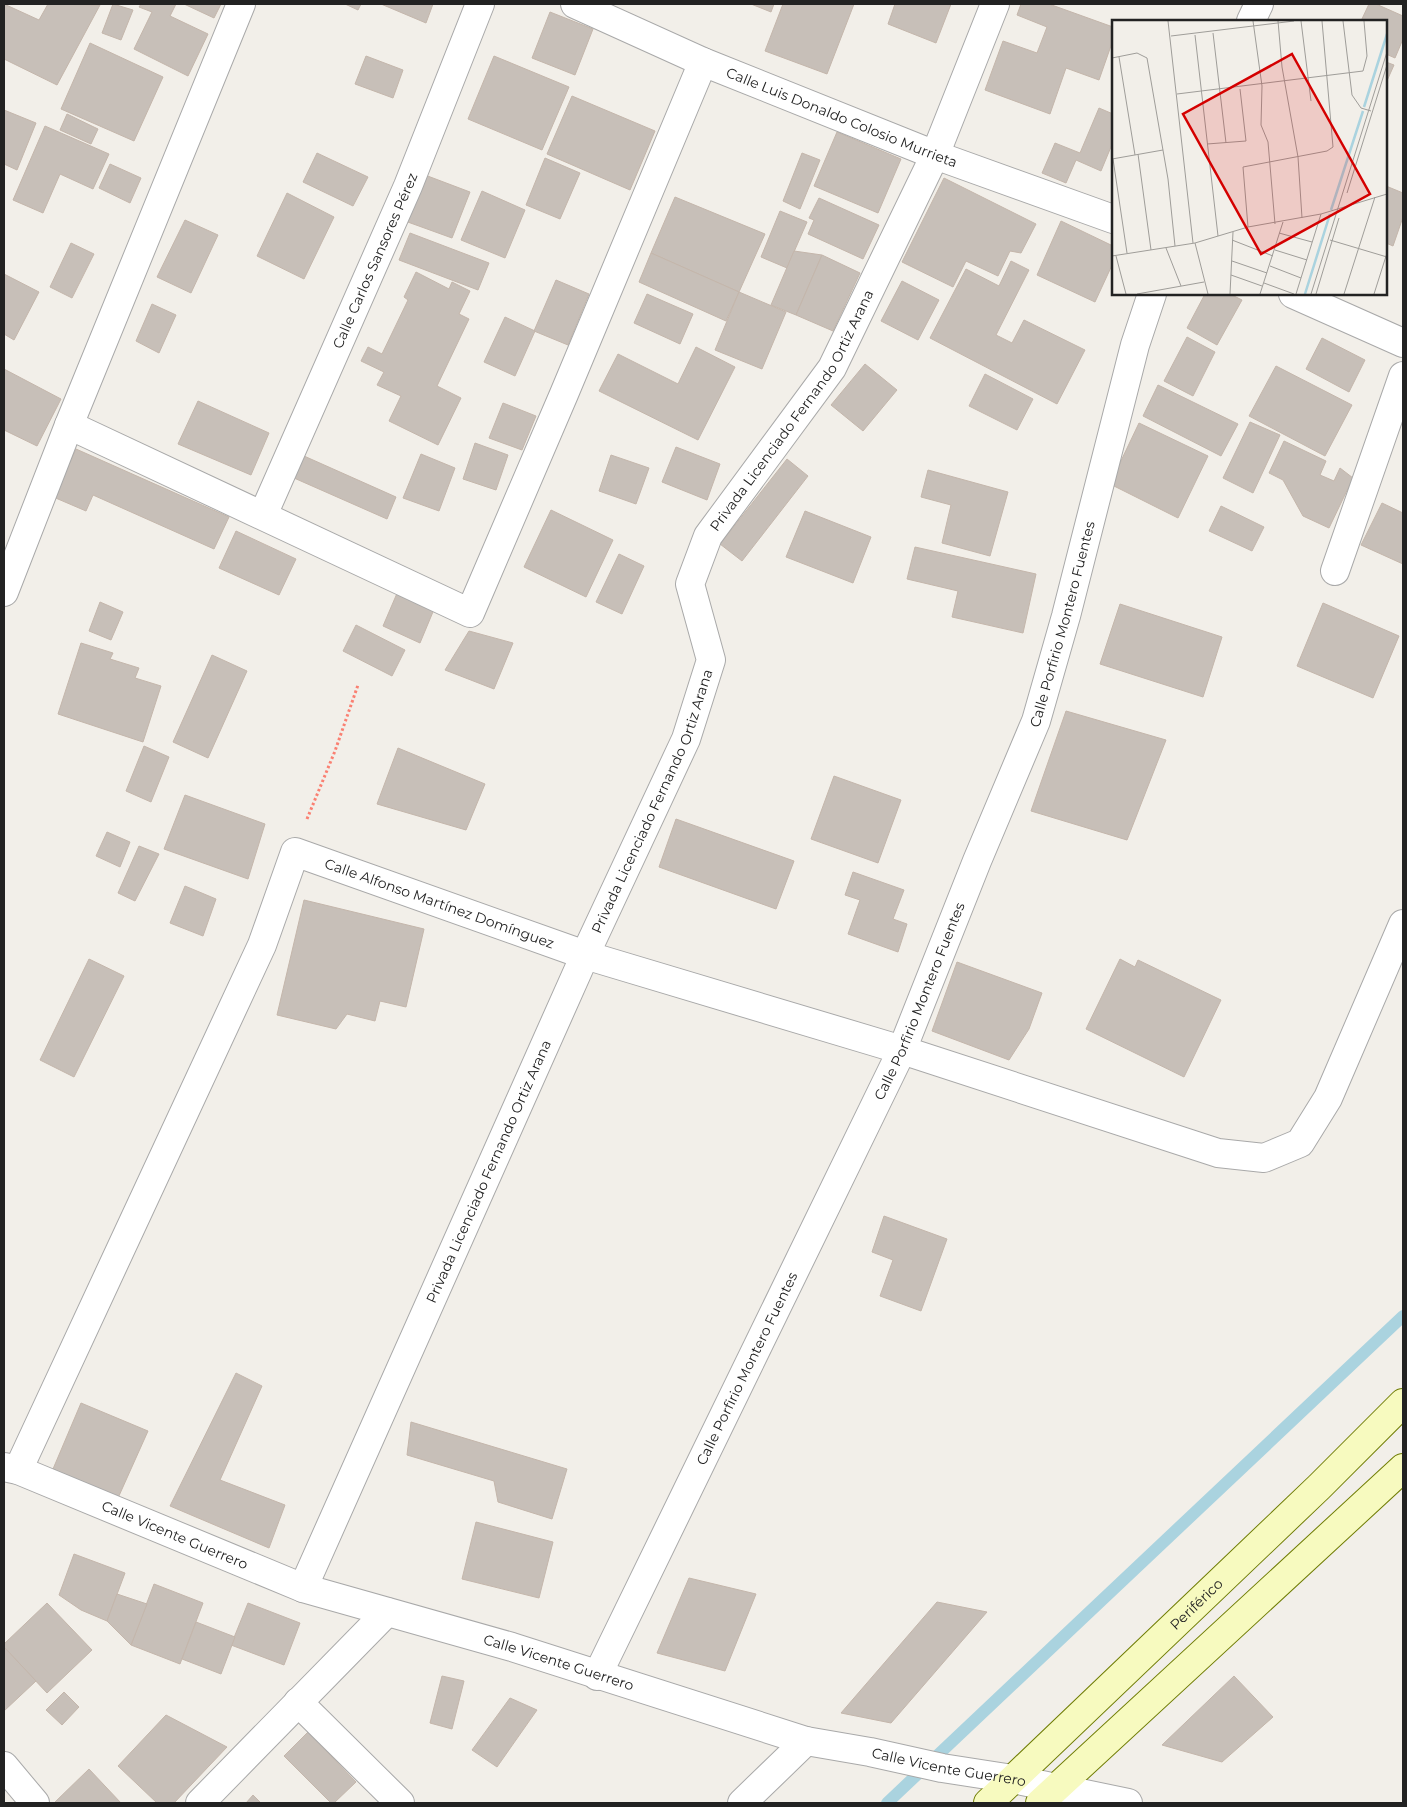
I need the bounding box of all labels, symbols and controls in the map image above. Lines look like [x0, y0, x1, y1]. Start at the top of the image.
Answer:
inset map [1112, 20, 1387, 295]
street label: Calle Luis Donaldo Colosio Murrieta [724, 63, 960, 171]
street label: Calle Carlos Sansores Pérez [329, 170, 421, 351]
street label: Privada Licenciado Fernando Ortiz Arana [706, 287, 878, 535]
street label: Calle Porfirio Montero Fuentes [1025, 519, 1099, 730]
street label: Privada Licenciado Fernando Ortiz Arana [587, 667, 717, 936]
street label: Calle Alfonso Martínez Domínguez [322, 854, 557, 952]
street label: Calle Porfirio Montero Fuentes [870, 900, 969, 1103]
street label: Privada Licenciado Fernando Ortiz Arana [422, 1037, 555, 1306]
street label: Calle Porfirio Montero Fuentes [692, 1269, 802, 1468]
street label: Calle Vicente Guerrero [99, 1497, 251, 1573]
street label: Periférico [1166, 1574, 1227, 1634]
street label: Calle Vicente Guerrero [481, 1630, 636, 1694]
street label: Calle Vicente Guerrero [870, 1744, 1028, 1791]

